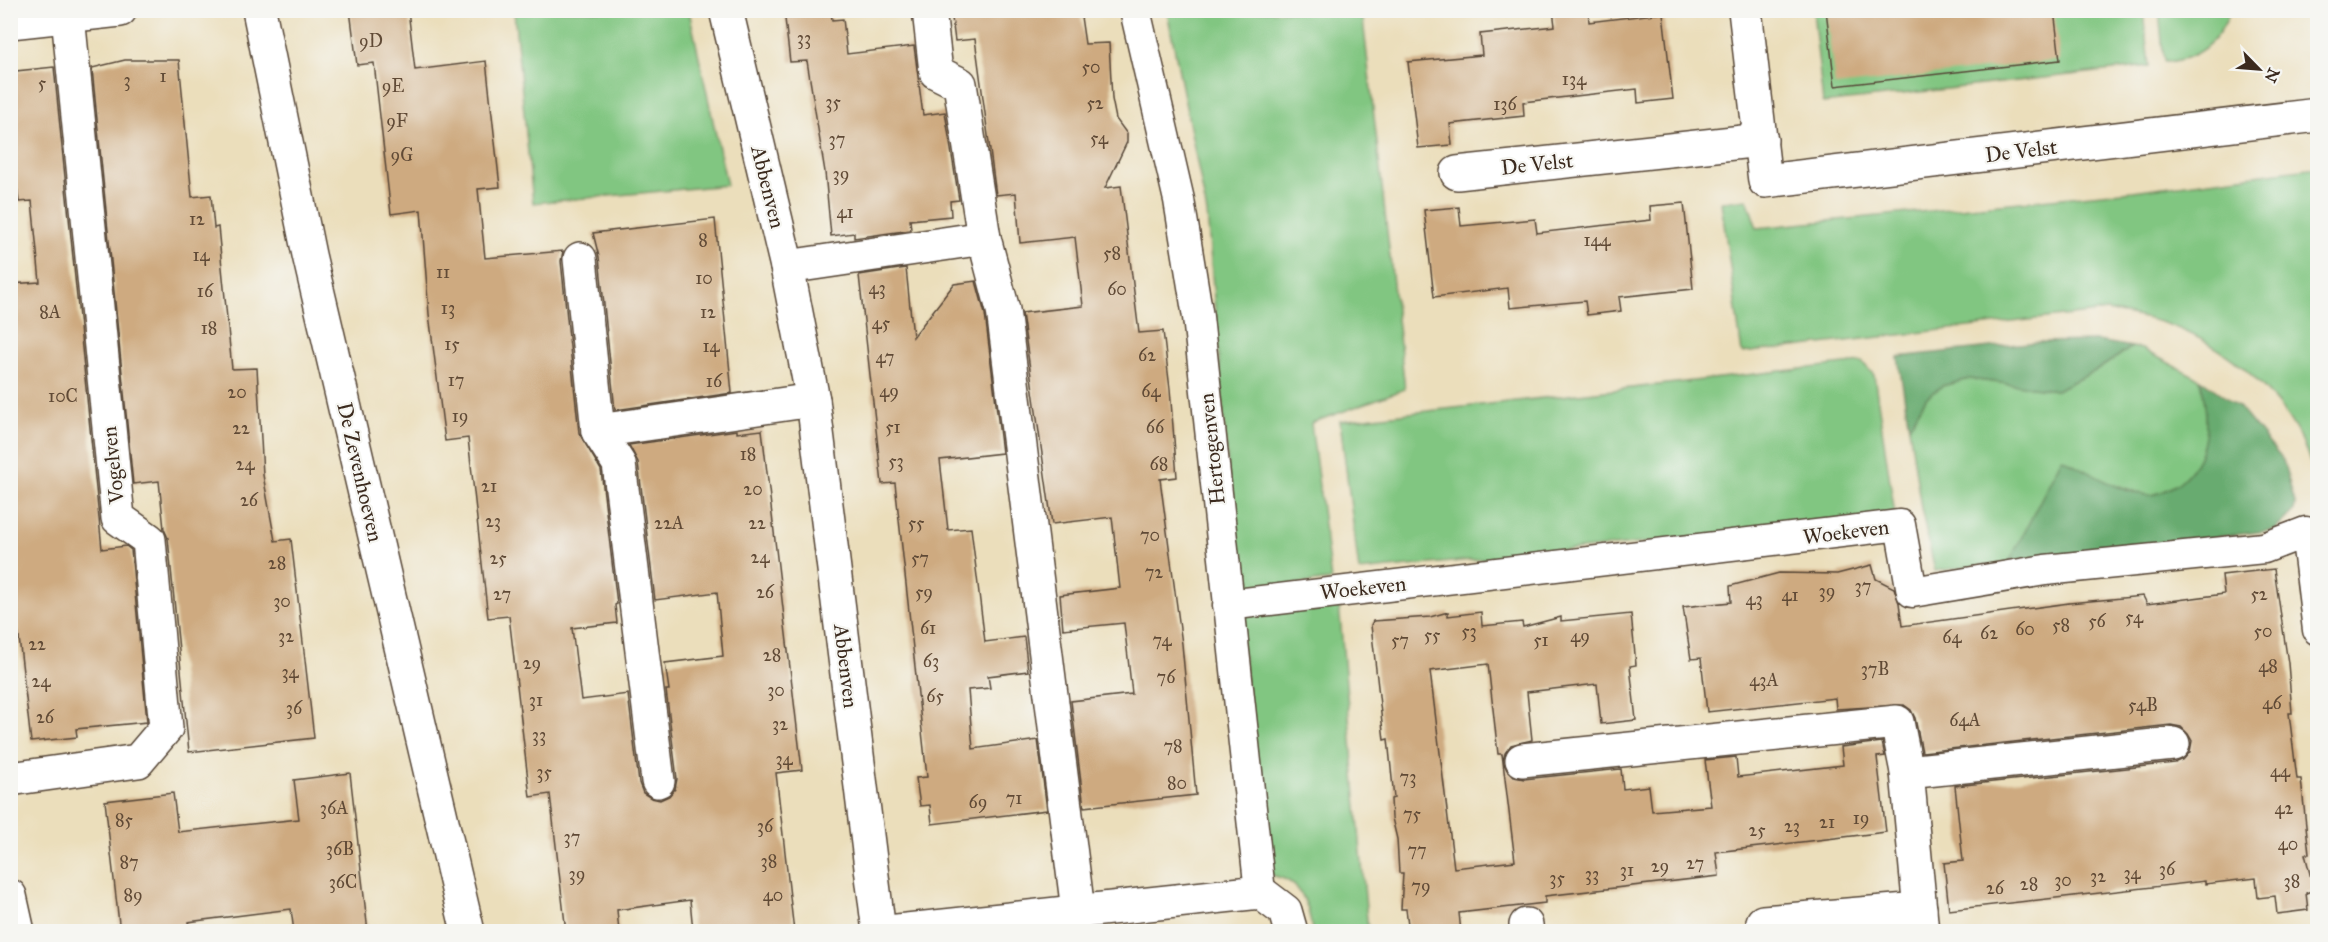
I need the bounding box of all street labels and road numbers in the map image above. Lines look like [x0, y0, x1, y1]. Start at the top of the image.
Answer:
street label: De Velst [1983, 134, 2059, 168]
street label: Abbenven [745, 142, 791, 231]
street label: De Velst [1500, 147, 1575, 181]
street label: Hertogenven [1193, 392, 1231, 506]
street label: De Zevenhoeven [331, 400, 389, 544]
street label: Vogelven [96, 425, 130, 506]
street label: Woekeven [1801, 514, 1891, 550]
street label: Woekeven [1319, 571, 1407, 605]
street label: Abbenven [828, 622, 864, 709]

